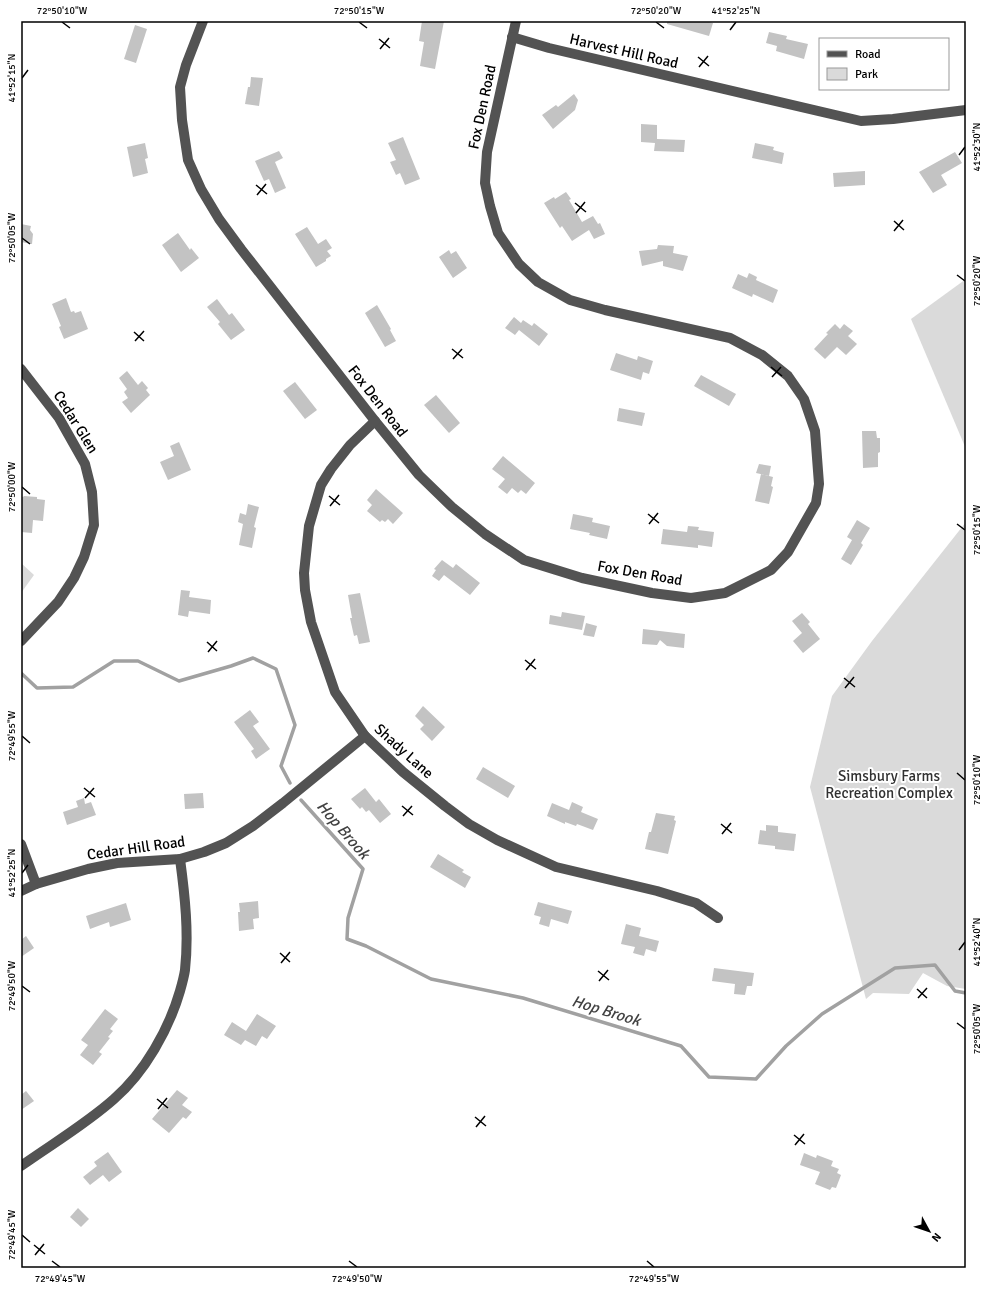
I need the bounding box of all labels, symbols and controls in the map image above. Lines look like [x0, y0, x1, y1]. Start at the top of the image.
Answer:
text: 72°50'10"W [37, 5, 88, 17]
text: 72°50'15"W [334, 5, 385, 17]
text: 72°50'20"W [631, 5, 682, 17]
text: 41°52'25"N [712, 5, 760, 17]
street label: Harvest Hill Road [568, 30, 680, 72]
legend [819, 38, 949, 90]
text: Road [855, 47, 881, 62]
text: 41°52'15"N [6, 54, 18, 102]
street label: Fox Den Road [464, 63, 500, 151]
text: Park [855, 67, 878, 82]
text: 41°52'30"N [971, 123, 983, 171]
text: 72°50'05"W [6, 212, 18, 263]
text: 72°50'20"W [971, 255, 983, 306]
street label: Fox Den Road [344, 362, 412, 440]
street label: Cedar Glen [50, 387, 102, 457]
text: 72°50'00"W [6, 461, 18, 512]
text: 72°50'15"W [971, 504, 983, 555]
street label: Fox Den Road [596, 557, 684, 589]
text: 72°49'55"W [6, 710, 18, 761]
street label: Shady Lane [371, 720, 437, 782]
text: 72°50'10"W [971, 754, 983, 805]
park label: Simsbury Farms Recreation Complex [825, 767, 953, 802]
water label: Hop Brook [312, 797, 375, 865]
street label: Cedar Hill Road [86, 832, 186, 864]
text: 41°52'25"N [6, 849, 18, 897]
text: 41°52'40"N [971, 918, 983, 966]
text: 72°49'50"W [6, 960, 18, 1011]
water label: Hop Brook [569, 991, 645, 1031]
text: 72°50'05"W [971, 1003, 983, 1054]
text: 72°49'45"W [6, 1209, 18, 1260]
north arrow [909, 1211, 949, 1251]
text: N [929, 1230, 944, 1244]
text: 72°49'45"W [35, 1273, 86, 1285]
text: 72°49'50"W [332, 1273, 383, 1285]
text: 72°49'55"W [629, 1273, 680, 1285]

